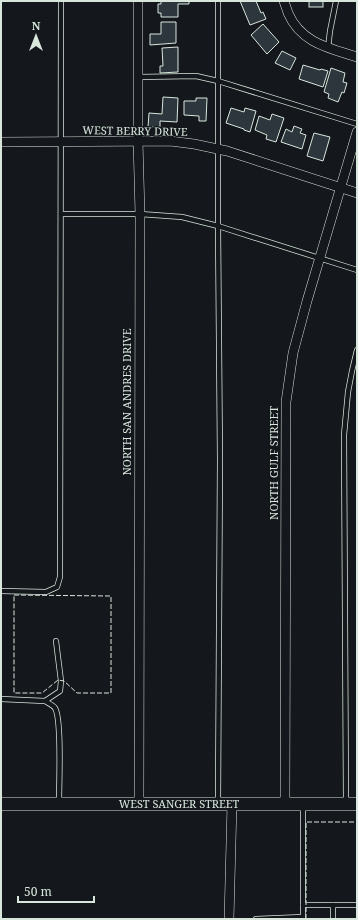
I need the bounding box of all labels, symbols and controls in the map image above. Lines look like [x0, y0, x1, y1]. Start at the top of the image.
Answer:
north arrow [16, 16, 56, 56]
text: N [32, 18, 41, 33]
street label: WEST BERRY DRIVE [82, 122, 188, 139]
street label: NORTH SAN ANDRES DRIVE [119, 328, 134, 476]
street label: NORTH GULF STREET [266, 406, 281, 520]
street label: WEST SANGER STREET [119, 796, 240, 811]
scale bar [18, 878, 94, 904]
text: 50 m [24, 883, 52, 900]

